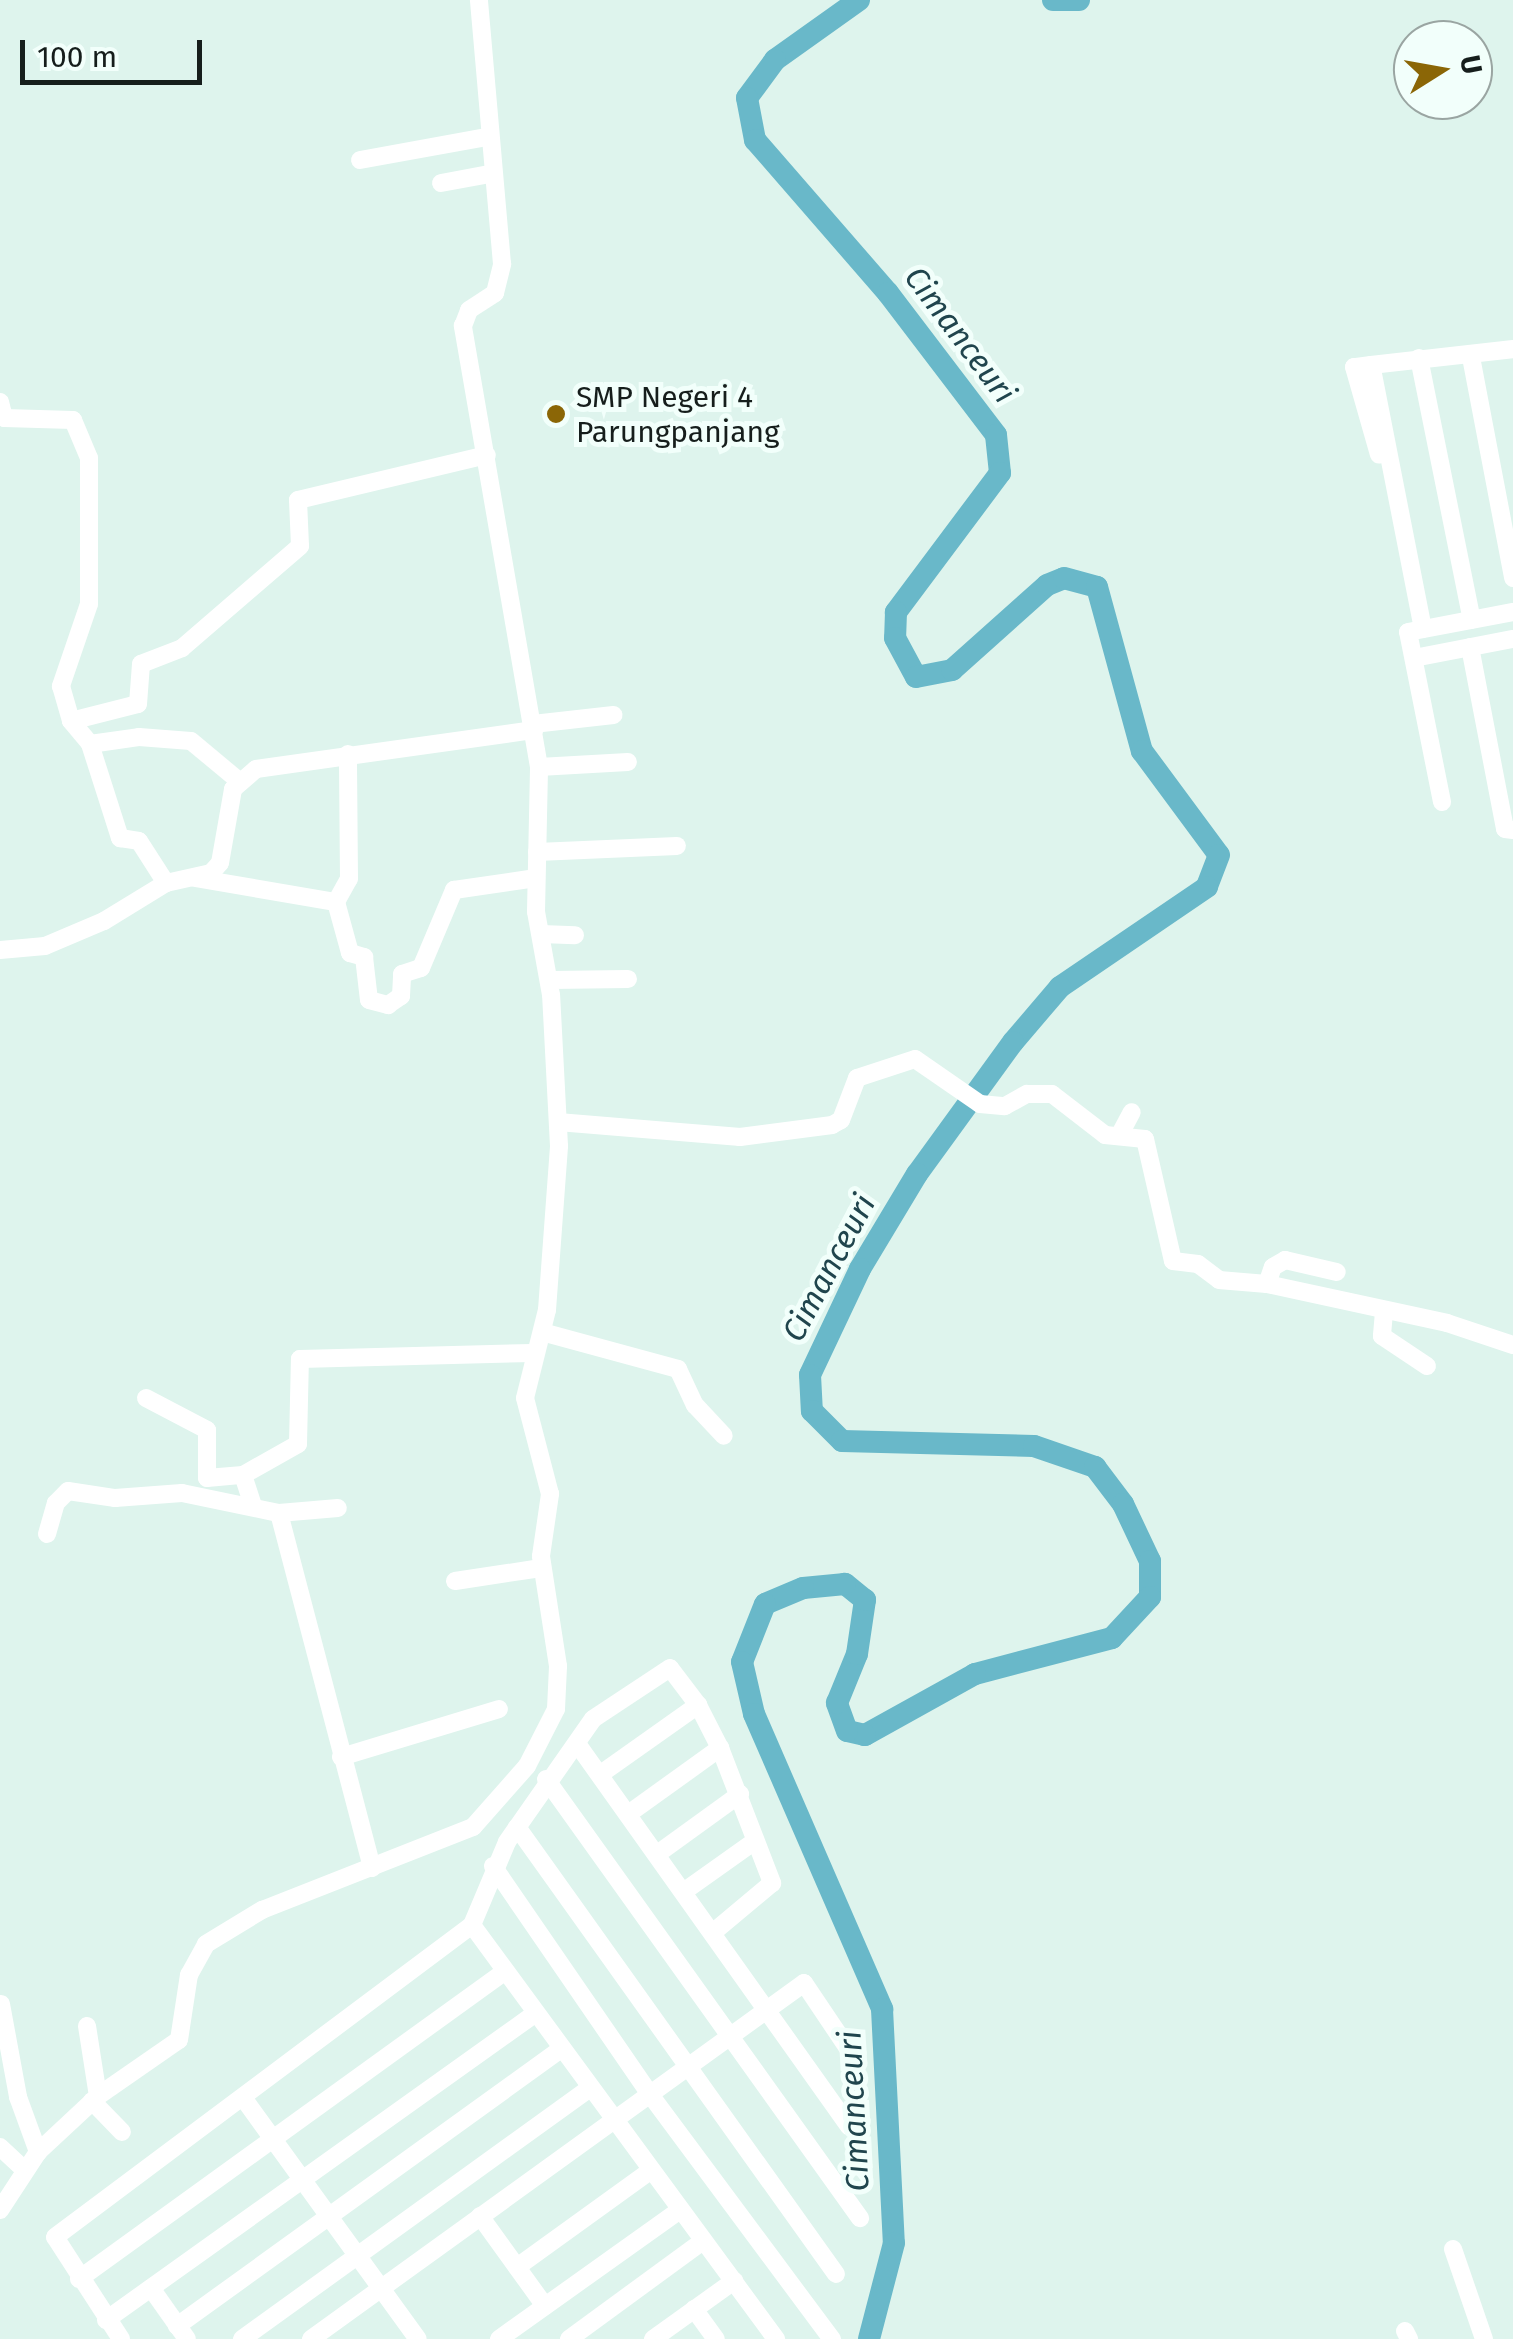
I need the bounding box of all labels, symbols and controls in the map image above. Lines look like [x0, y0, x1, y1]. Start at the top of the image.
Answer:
scale bar [25, 20, 208, 82]
north arrow [1393, 20, 1493, 120]
text: 100 m [37, 39, 117, 75]
text: U [1453, 52, 1489, 77]
water label: Cimanceuri [896, 259, 1024, 411]
place label: SMP Negeri 4 Parungpanjang [576, 379, 780, 450]
marker: SMP Negeri 4 Parungpanjang [545, 403, 567, 425]
water label: Cimanceuri [774, 1188, 884, 1348]
water label: Cimanceuri [831, 2030, 877, 2192]

